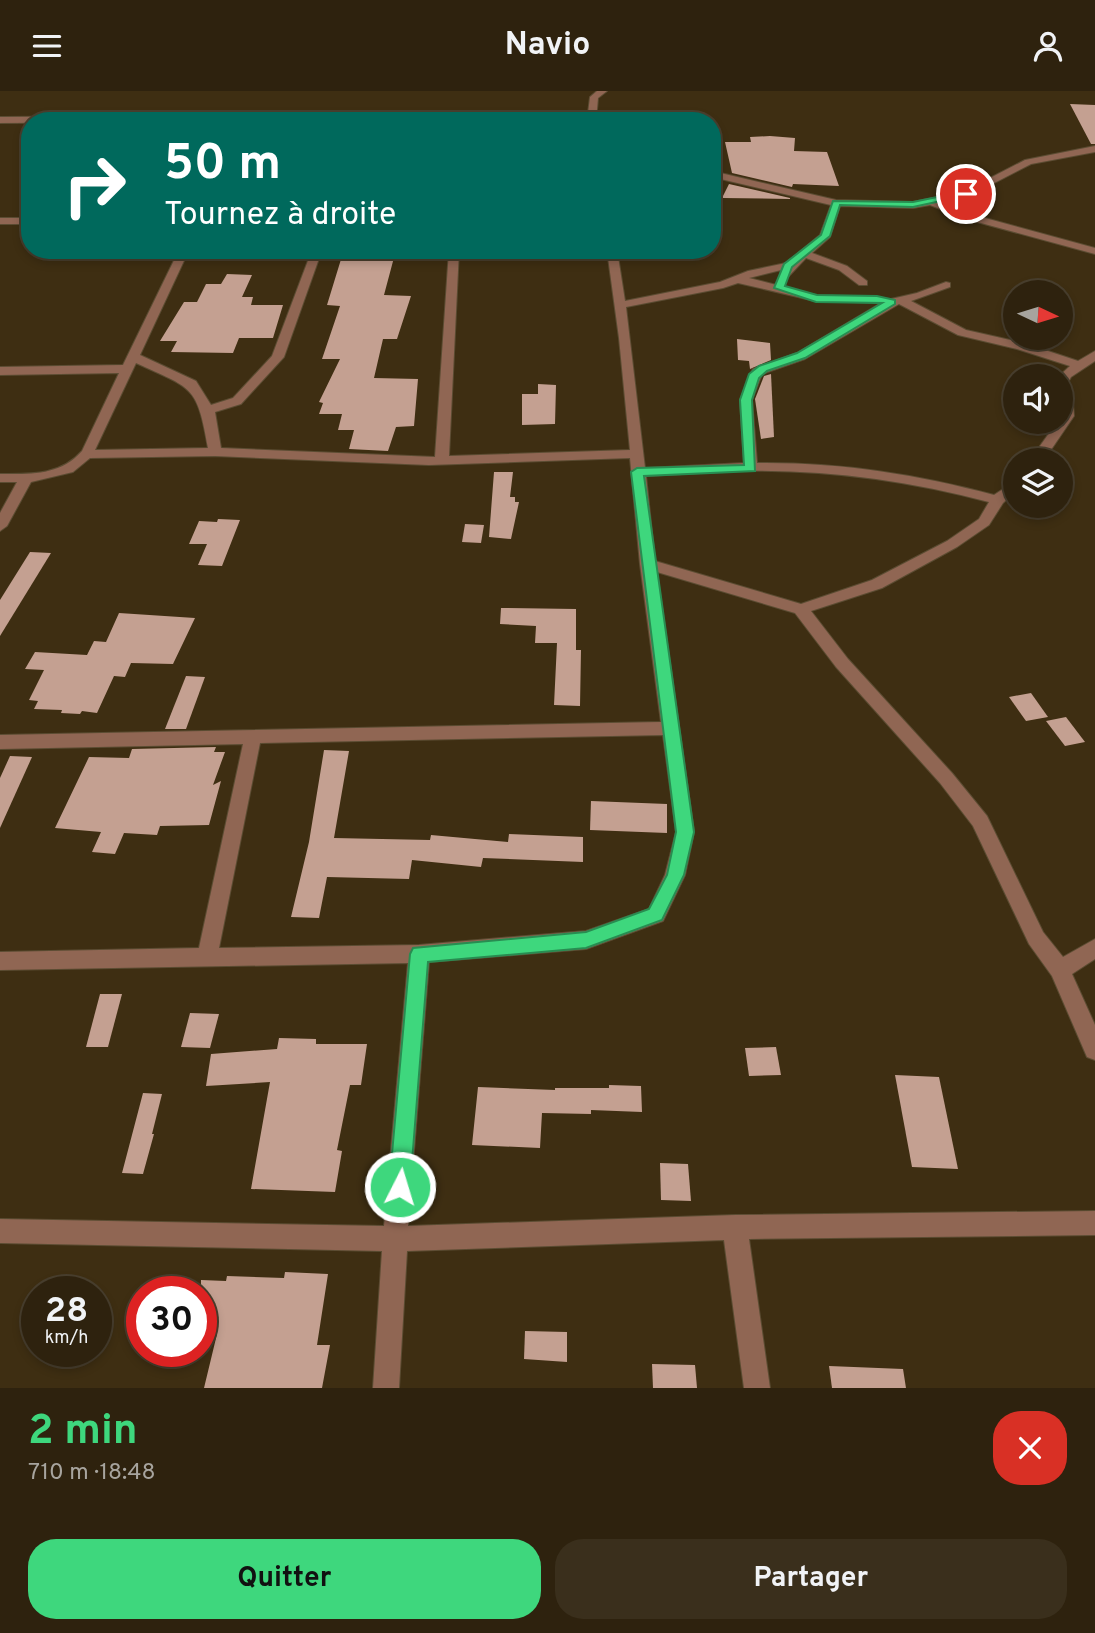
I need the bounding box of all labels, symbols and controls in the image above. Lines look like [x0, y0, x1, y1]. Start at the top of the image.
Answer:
text: Navio [505, 26, 590, 66]
icon: menu [28, 27, 66, 65]
icon: person [1029, 27, 1067, 65]
text: 50 m [164, 135, 281, 197]
icon: right [49, 140, 140, 231]
pin [936, 164, 996, 224]
icon: arrive [947, 175, 985, 213]
text: Tournez à droite [164, 196, 396, 236]
north arrow [1003, 280, 1073, 350]
map controls [1003, 280, 1073, 518]
button: sound [1003, 364, 1073, 434]
button: layers [1003, 448, 1073, 518]
position arrow [363, 1150, 437, 1224]
speed limit sign: 30 [126, 1276, 217, 1367]
text: 28 [45, 1290, 88, 1334]
text: km/h [45, 1327, 88, 1350]
text: 2 min [28, 1406, 138, 1459]
button: close [993, 1411, 1067, 1485]
text: 710 m · 18:48 [28, 1459, 156, 1488]
button: Quitter [28, 1539, 541, 1619]
button: Partager [555, 1539, 1067, 1619]

